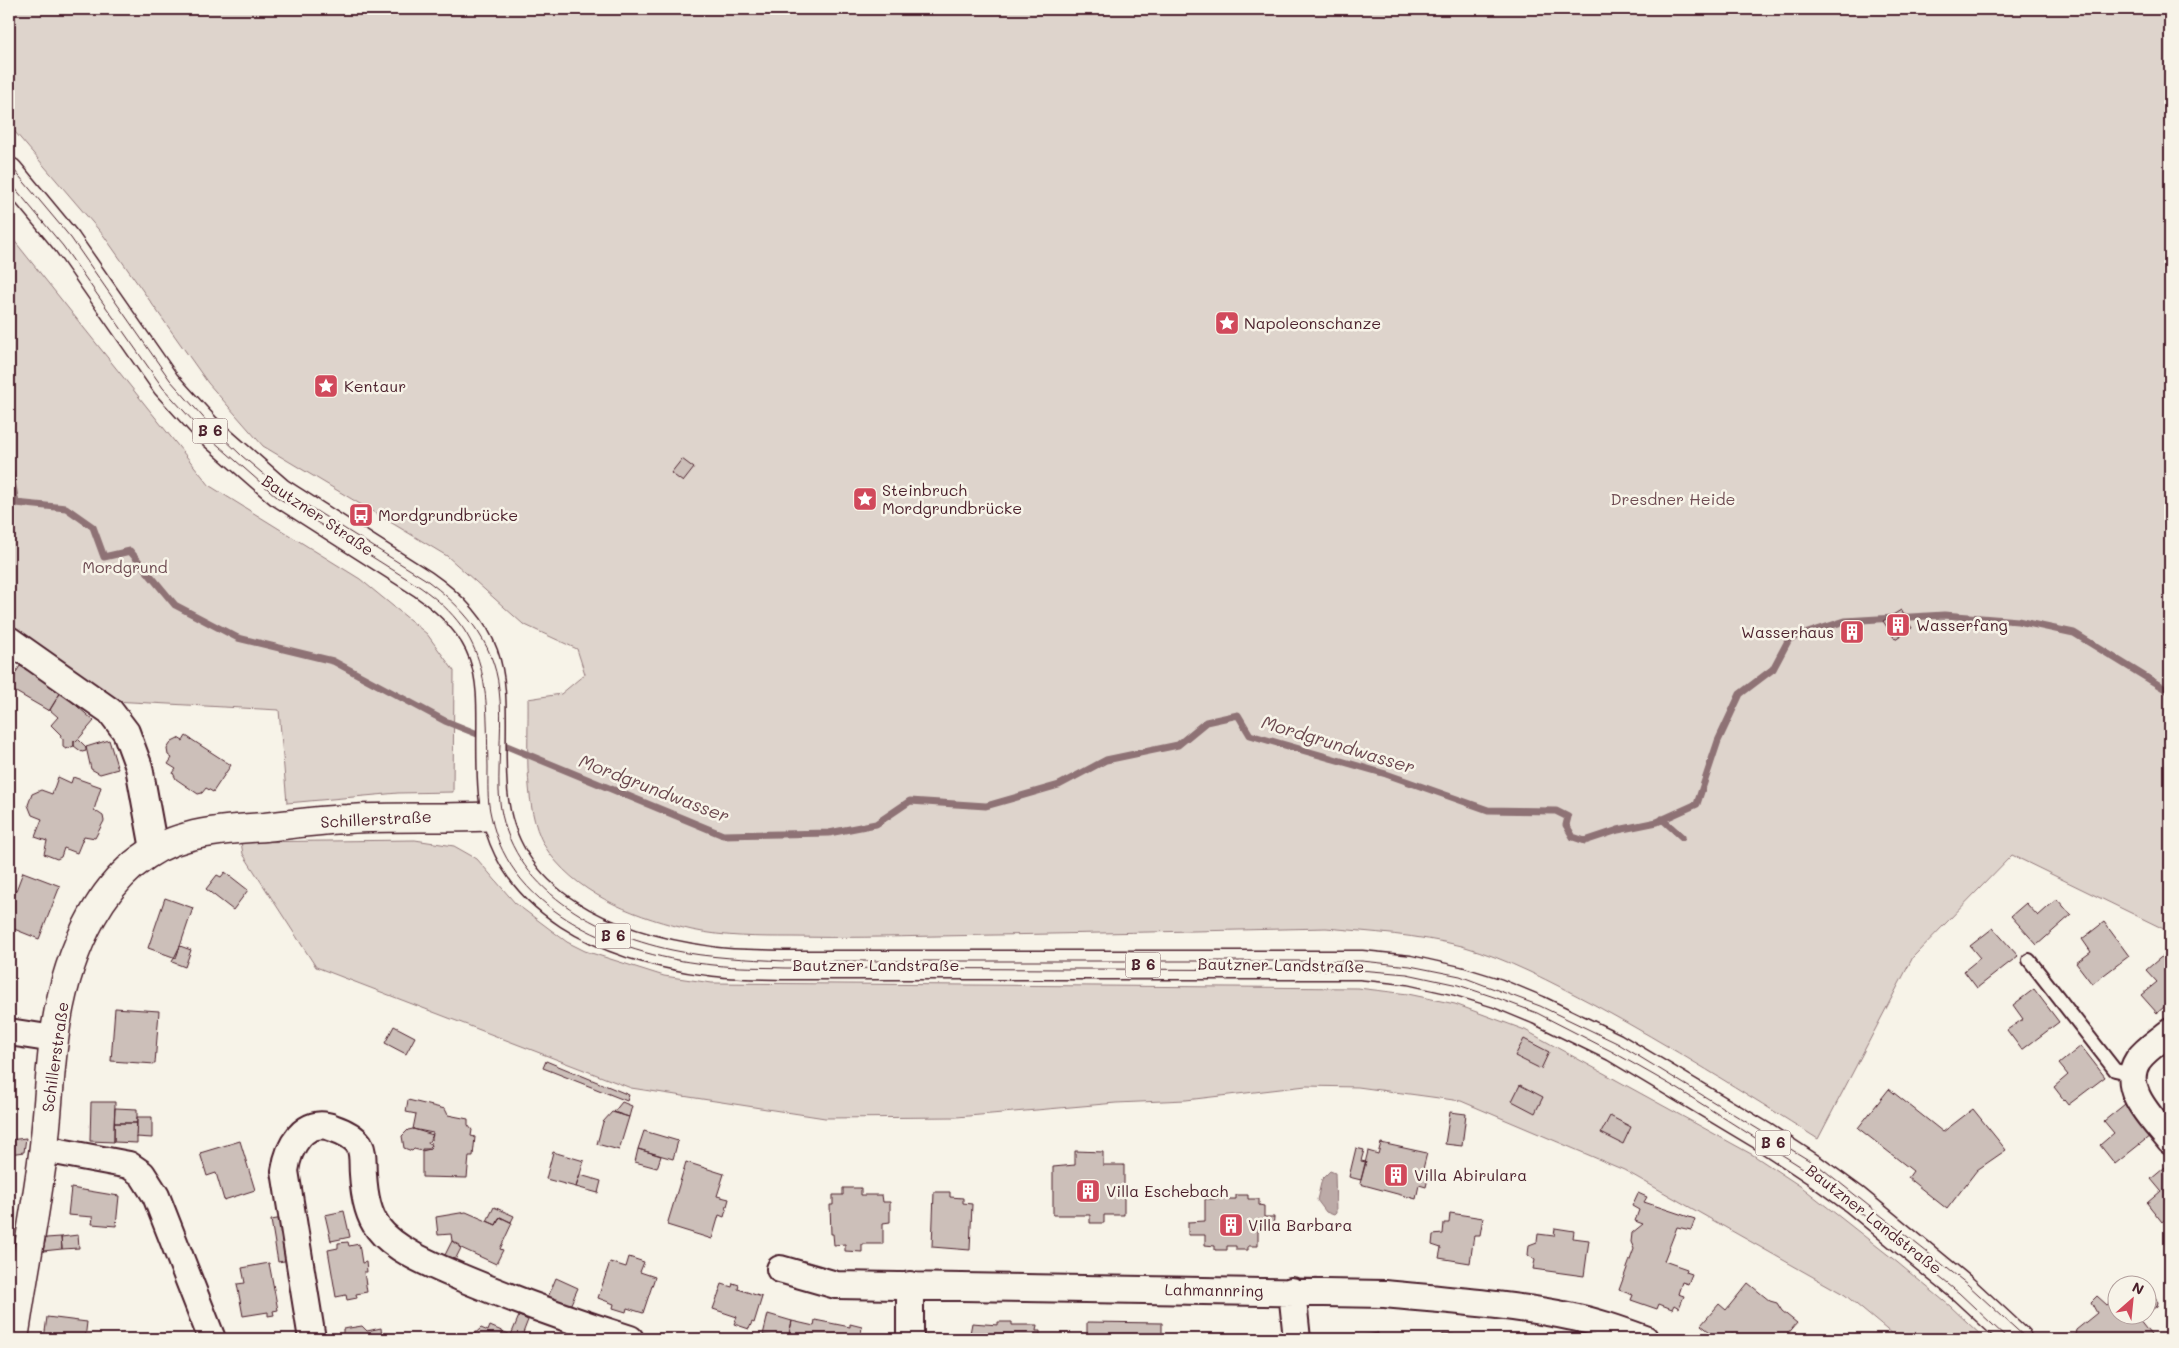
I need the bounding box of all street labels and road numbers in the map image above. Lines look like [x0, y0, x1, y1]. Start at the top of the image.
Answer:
road number: B 6 [192, 418, 228, 444]
street label: Bautzner Straße [258, 469, 378, 560]
street label: Schillerstraße [320, 805, 432, 832]
road number: B 6 [596, 924, 630, 948]
road number: B 6 [1126, 952, 1160, 978]
street label: Bautzner Landstraße [1197, 953, 1365, 976]
street label: Bautzner Landstraße [793, 954, 959, 975]
street label: Schillerstraße [36, 1000, 73, 1113]
road number: B 6 [1756, 1130, 1790, 1156]
street label: Bautzner Landstraße [1802, 1159, 1946, 1278]
street label: Lahmannring [1164, 1278, 1264, 1301]

